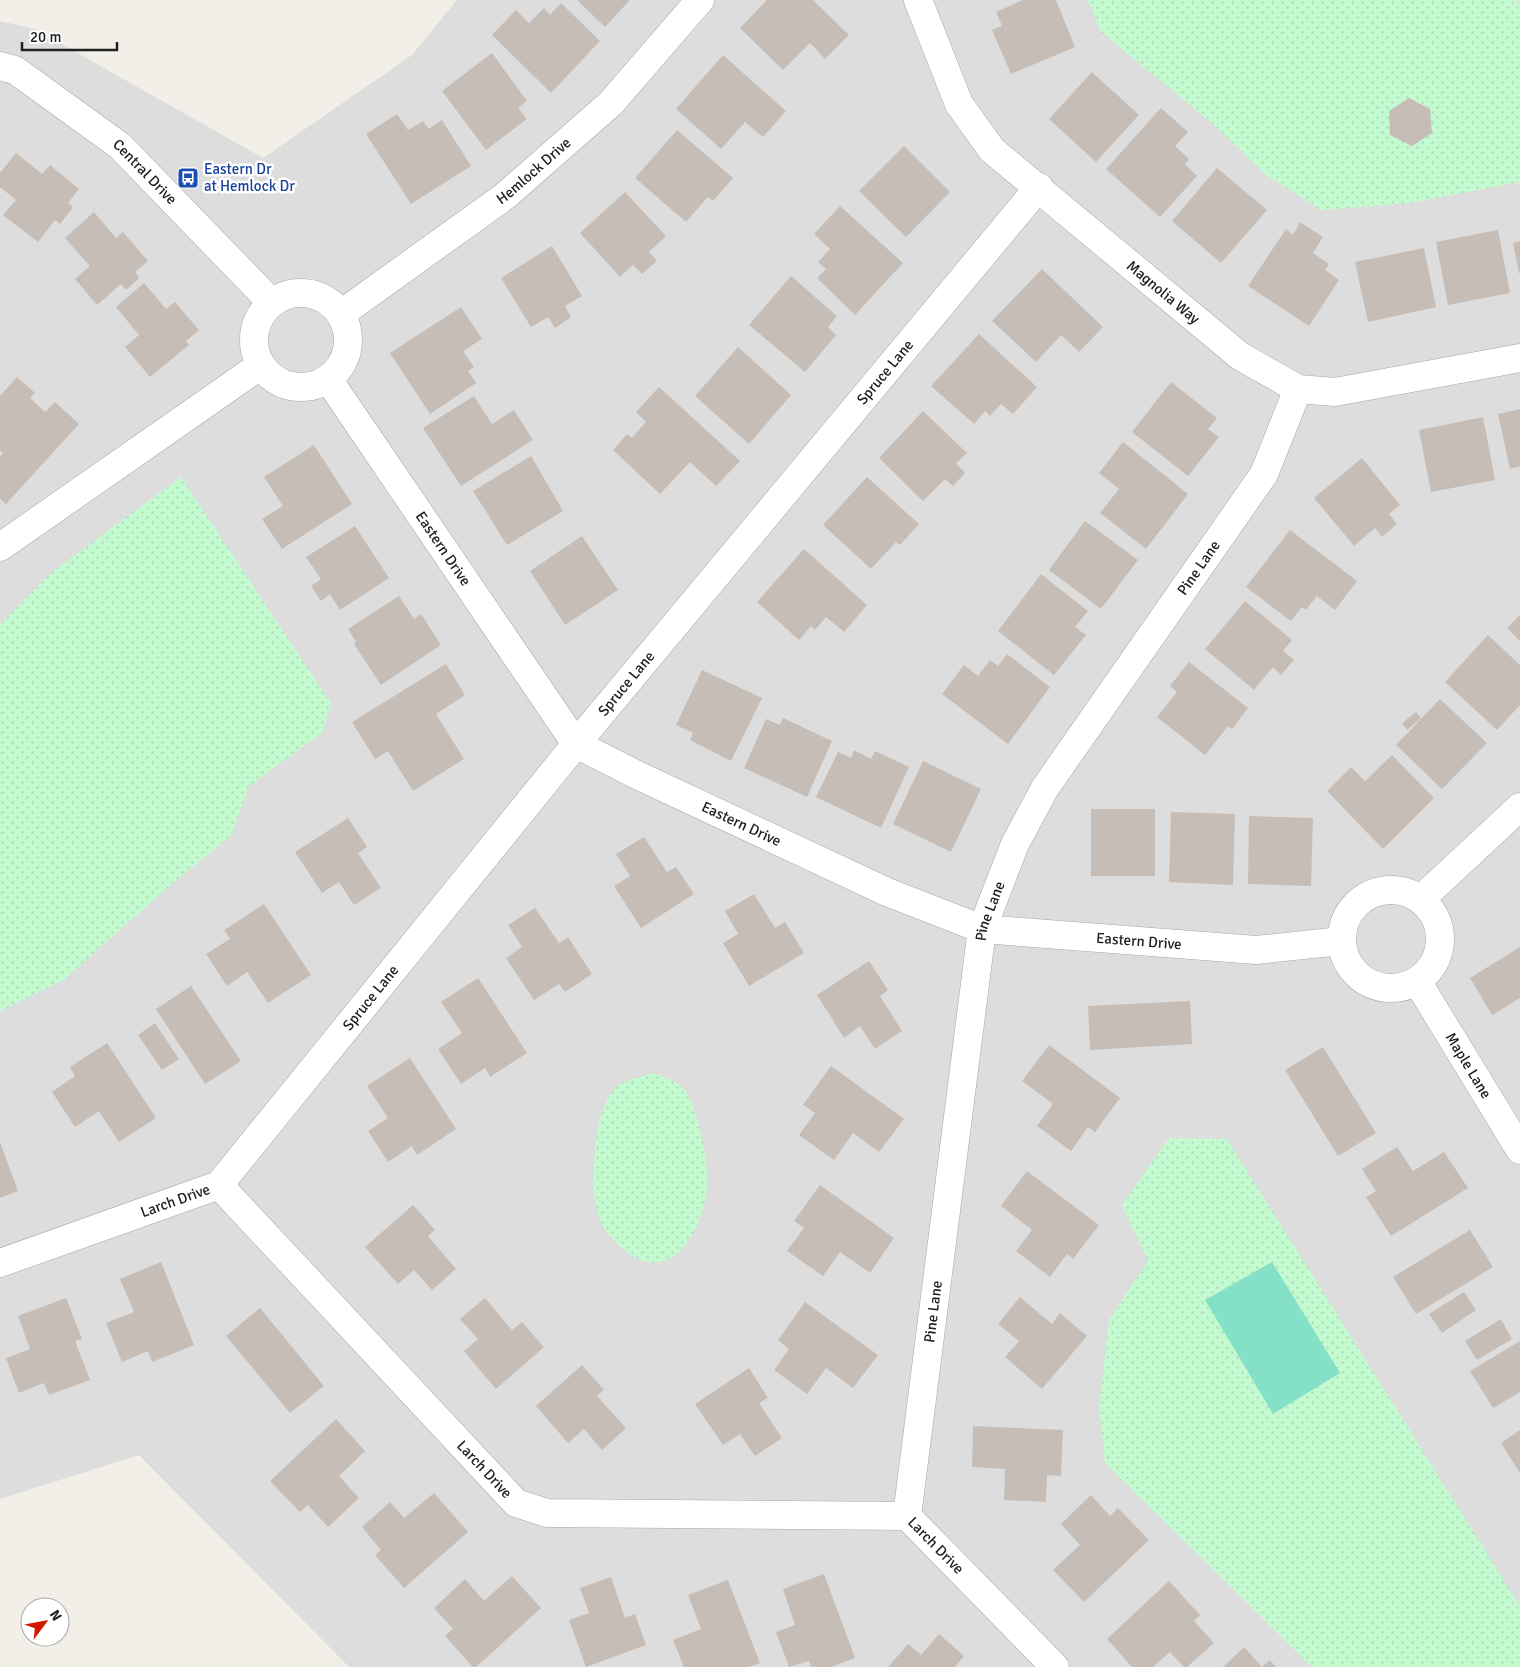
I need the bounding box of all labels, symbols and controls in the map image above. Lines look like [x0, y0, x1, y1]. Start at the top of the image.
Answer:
scale bar [22, 20, 118, 52]
text: 20 m [30, 28, 61, 46]
street label: Hemlock Drive [493, 133, 575, 208]
street label: Central Drive [110, 135, 181, 208]
place label: Eastern Dr at Hemlock Dr [204, 160, 295, 195]
bus stop icon: Eastern Dr at Hemlock Dr [176, 166, 200, 190]
street label: Magnolia Way [1123, 257, 1203, 328]
street label: Spruce Lane [853, 336, 917, 408]
street label: Eastern Drive [412, 508, 475, 589]
street label: Pine Lane [1173, 537, 1224, 599]
street label: Spruce Lane [594, 647, 658, 720]
street label: Eastern Drive [699, 797, 784, 850]
street label: Pine Lane [972, 879, 1009, 942]
street label: Eastern Drive [1095, 929, 1182, 953]
street label: Spruce Lane [339, 961, 402, 1034]
street label: Maple Lane [1442, 1029, 1495, 1102]
street label: Larch Drive [138, 1180, 212, 1221]
street label: Pine Lane [920, 1279, 946, 1344]
street label: Larch Drive [453, 1437, 516, 1502]
street label: Larch Drive [904, 1513, 968, 1578]
north arrow [20, 1597, 70, 1647]
text: N [46, 1607, 65, 1624]

